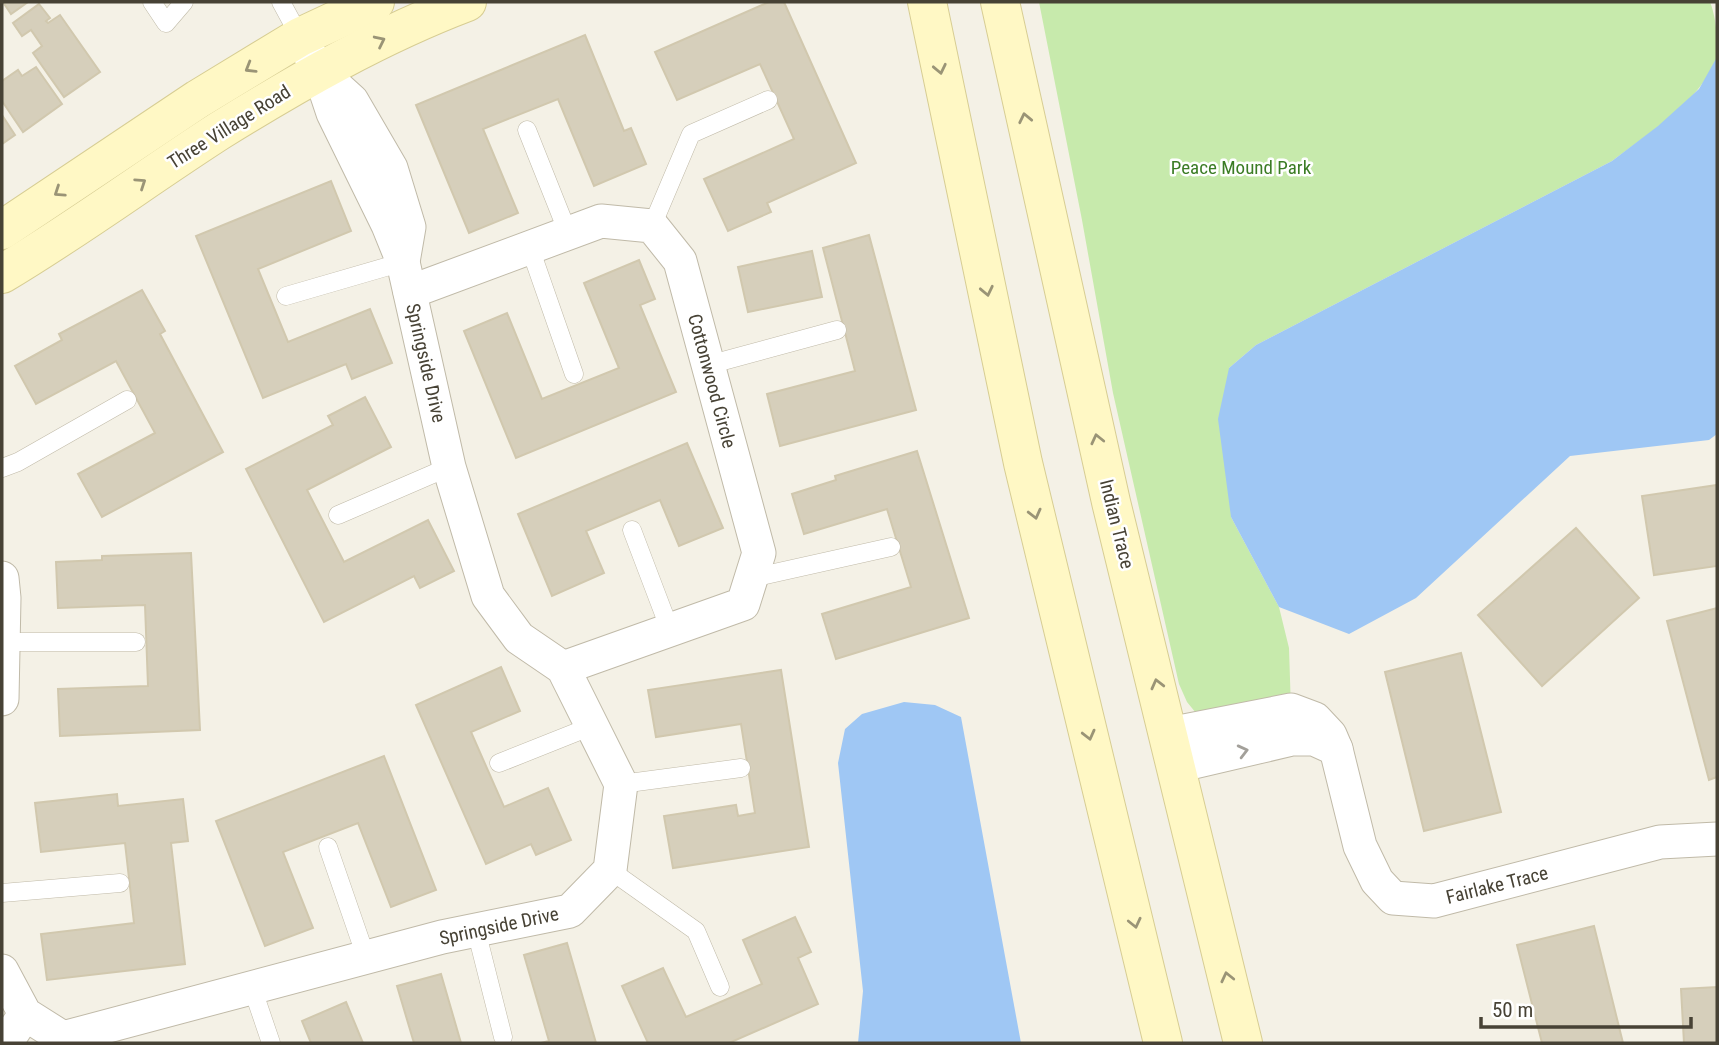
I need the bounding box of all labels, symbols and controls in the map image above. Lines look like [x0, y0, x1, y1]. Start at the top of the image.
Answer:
one-way arrow [373, 35, 385, 49]
one-way arrow [244, 59, 257, 72]
one-way arrow [931, 63, 946, 75]
street label: Three Village Road [163, 80, 295, 174]
one-way arrow [1019, 112, 1034, 124]
park label: Peace Mound Park [1171, 156, 1312, 179]
one-way arrow [133, 179, 146, 191]
one-way arrow [54, 184, 67, 196]
one-way arrow [978, 285, 993, 297]
street label: Springside Drive [401, 301, 451, 425]
street label: Cottonwood Circle [683, 311, 741, 451]
one-way arrow [1091, 434, 1105, 446]
street label: Indian Trace [1095, 477, 1139, 571]
one-way arrow [1027, 508, 1041, 520]
one-way arrow [1151, 678, 1165, 690]
one-way arrow [1081, 729, 1095, 741]
one-way arrow [1237, 744, 1249, 759]
street label: Fairlake Trace [1444, 861, 1550, 909]
street label: Springside Drive [437, 902, 561, 950]
one-way arrow [1127, 917, 1141, 929]
one-way arrow [1221, 971, 1235, 983]
scale bar [1481, 986, 1691, 1030]
text: 50 m [1492, 998, 1533, 1022]

